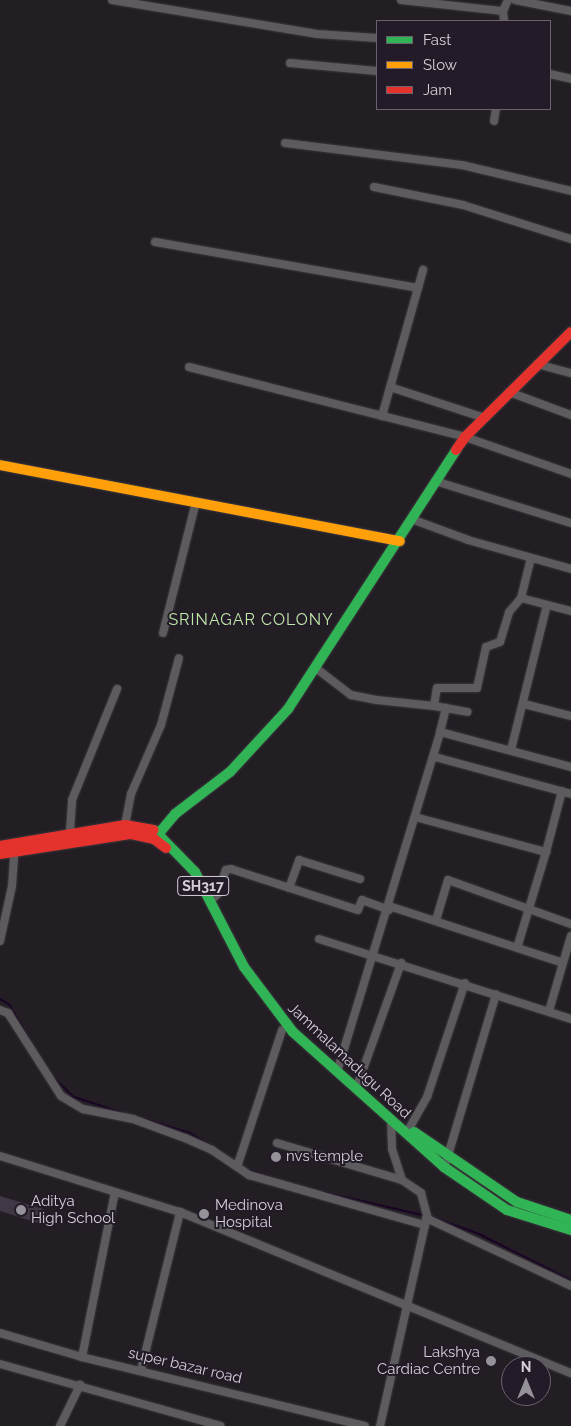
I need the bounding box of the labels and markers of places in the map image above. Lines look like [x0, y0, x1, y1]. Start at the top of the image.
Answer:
place label: nvs temple [286, 1148, 363, 1166]
marker: nvs temple [270, 1151, 282, 1163]
place label: Aditya High School [31, 1192, 115, 1227]
place label: Medinova Hospital [215, 1196, 283, 1231]
marker: Aditya High School [15, 1204, 27, 1216]
marker: Medinova Hospital [197, 1207, 211, 1221]
place label: Lakshya Cardiac Centre [377, 1343, 480, 1378]
marker: Lakshya Cardiac Centre [484, 1354, 498, 1368]

